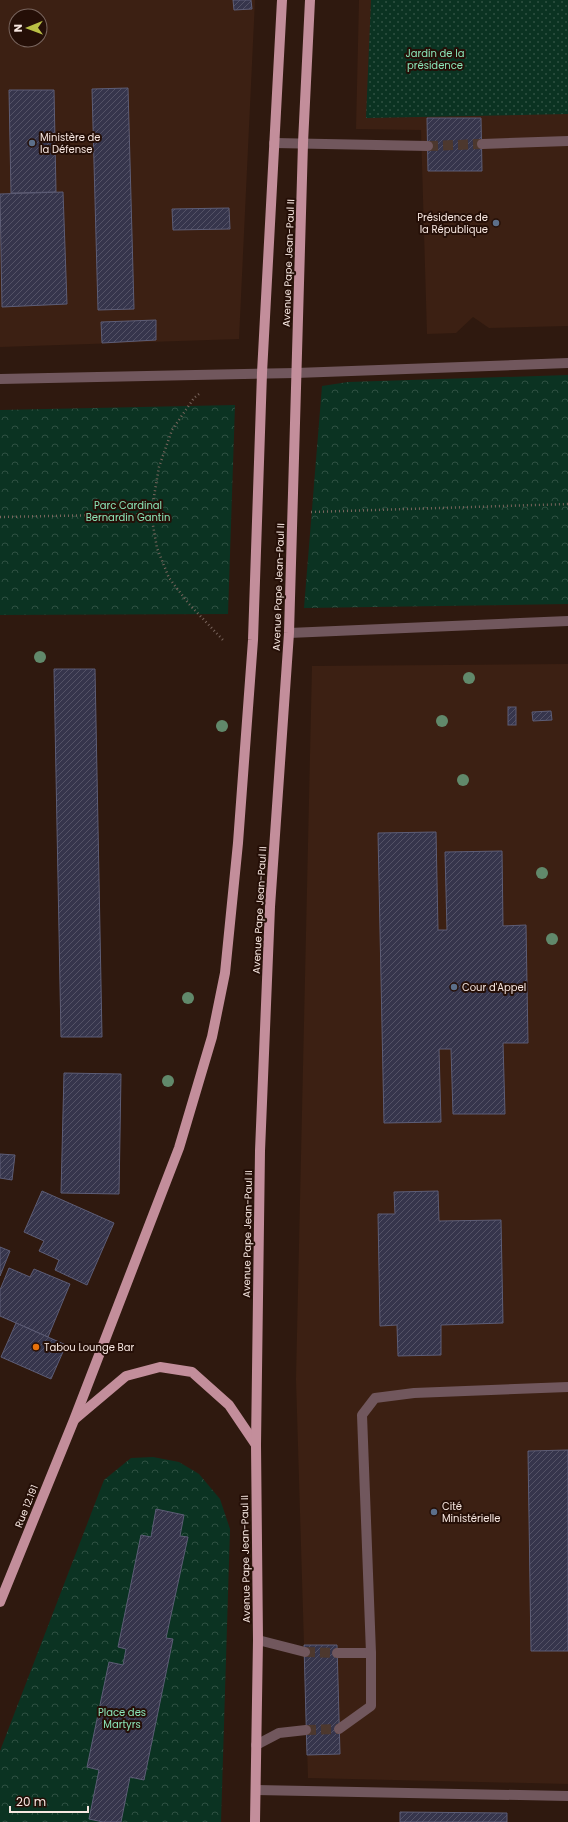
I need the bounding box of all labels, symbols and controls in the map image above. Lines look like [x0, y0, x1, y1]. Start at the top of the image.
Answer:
north arrow [8, 8, 48, 48]
text: N [10, 24, 26, 32]
park label: Jardin de la présidence [406, 46, 464, 73]
place label: Ministère de la Défense [40, 130, 101, 157]
marker: Ministère de la Défense [27, 138, 37, 148]
street label: Avenue Pape Jean-Paul II [279, 199, 298, 327]
place label: Présidence de la République [417, 210, 488, 237]
marker: Présidence de la République [491, 218, 501, 228]
park label: Parc Cardinal Bernardin Gantin [86, 498, 170, 525]
street label: Avenue Pape Jean-Paul II [269, 523, 288, 651]
street label: Avenue Pape Jean-Paul II [249, 846, 270, 974]
place label: Cour d'Appel [462, 980, 526, 995]
marker: Cour d'Appel [449, 982, 459, 992]
street label: Avenue Pape Jean-Paul II [239, 1170, 256, 1298]
place label: Tabou Lounge Bar [44, 1340, 134, 1355]
marker: Tabou Lounge Bar [31, 1342, 41, 1352]
street label: Rue 12.191 [11, 1482, 42, 1530]
street label: Avenue Pape Jean-Paul II [237, 1495, 254, 1623]
place label: Cité Ministérielle [442, 1499, 501, 1526]
marker: Cité Ministérielle [429, 1507, 439, 1517]
park label: Place des Martyrs [98, 1705, 146, 1732]
scale bar [10, 1788, 88, 1814]
text: 20 m [16, 1793, 46, 1810]

